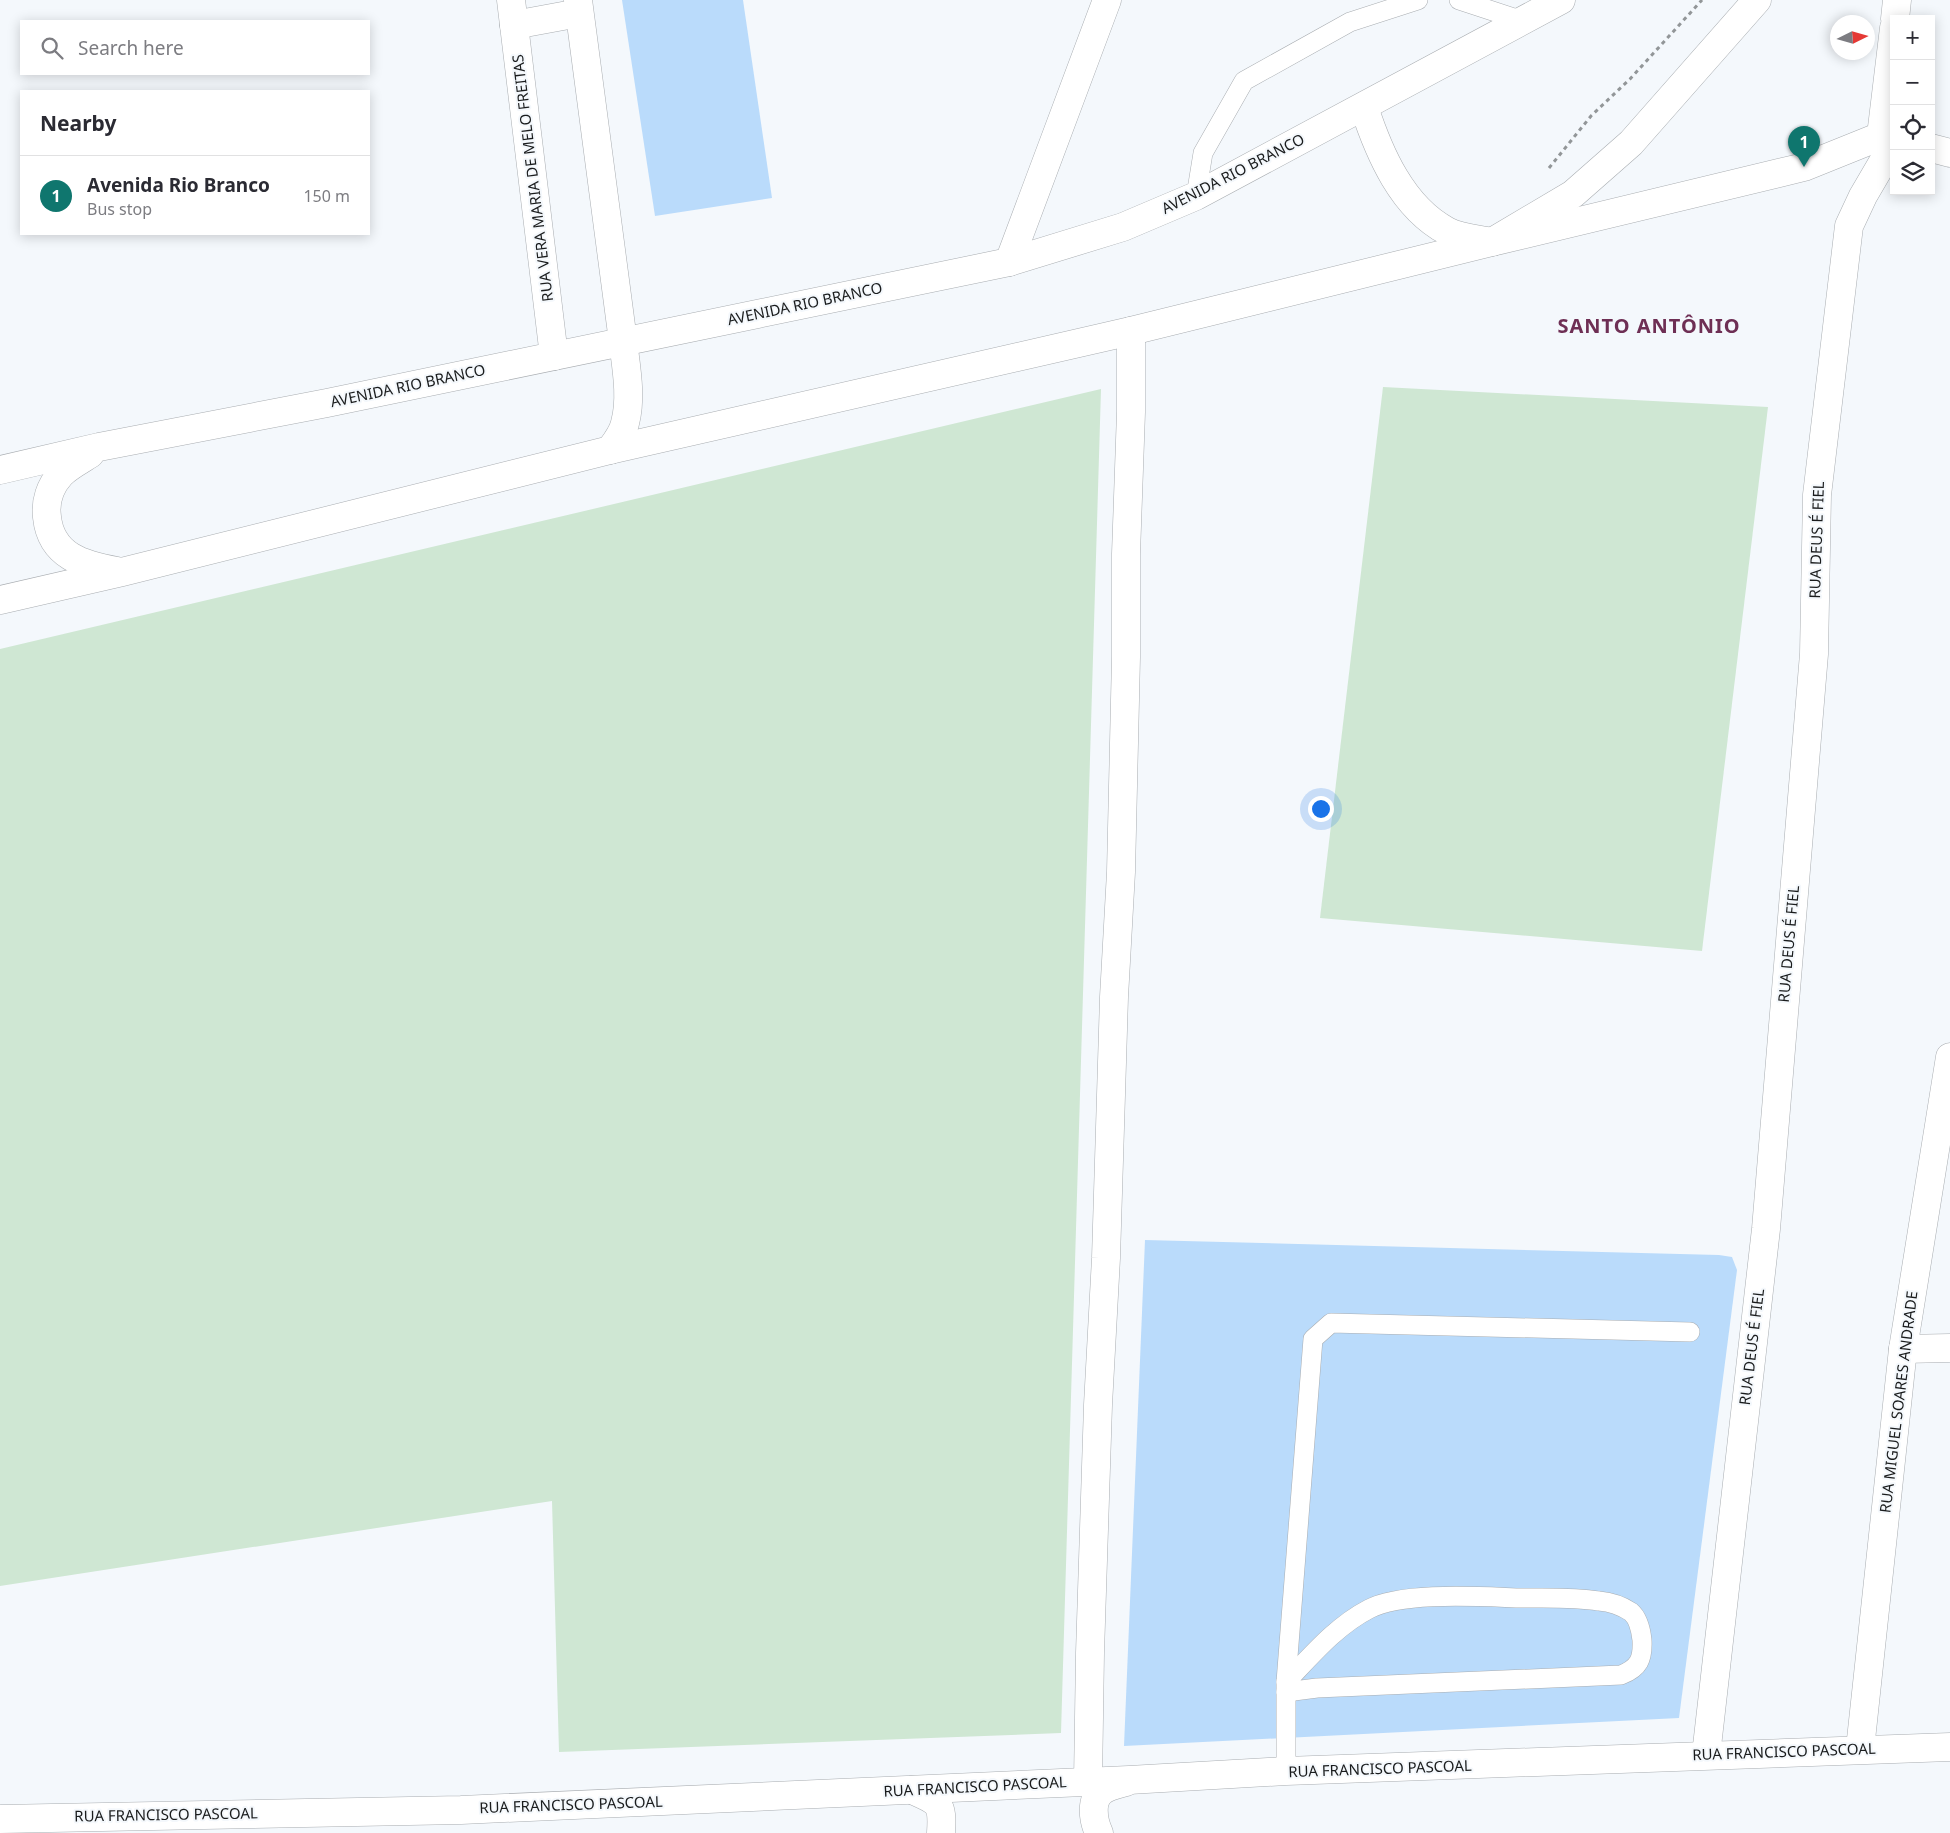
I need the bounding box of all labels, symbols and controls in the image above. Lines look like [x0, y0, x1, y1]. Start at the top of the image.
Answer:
north arrow [1830, 15, 1875, 60]
map controls [1890, 15, 1935, 195]
button: + [1890, 15, 1935, 60]
search box [20, 20, 370, 75]
icon: search [38, 34, 66, 62]
text: Search here [78, 35, 184, 61]
street label: RUA VERA MARIA DE MELO FREITAS [507, 53, 557, 303]
button: − [1890, 60, 1935, 105]
button: locate [1890, 105, 1935, 150]
text: Nearby [40, 109, 116, 137]
pin: 1 [1788, 126, 1820, 167]
street label: AVENIDA RIO BRANCO [1158, 128, 1307, 218]
button: layers [1890, 150, 1935, 195]
text: Avenida Rio Branco [87, 172, 270, 198]
text: 1 [51, 185, 61, 207]
text: 150 m [303, 185, 350, 207]
text: Bus stop [87, 198, 152, 220]
street label: AVENIDA RIO BRANCO [725, 277, 884, 329]
district label: SANTO ANTÔNIO [1557, 312, 1741, 339]
street label: AVENIDA RIO BRANCO [328, 359, 487, 411]
street label: RUA DEUS É FIEL [1804, 481, 1828, 599]
your location [1308, 796, 1334, 822]
street label: RUA DEUS É FIEL [1773, 884, 1803, 1003]
street label: RUA DEUS É FIEL [1734, 1287, 1768, 1406]
street label: RUA MIGUEL SOARES ANDRADE [1874, 1290, 1922, 1514]
street label: RUA FRANCISCO PASCOAL [1692, 1738, 1876, 1764]
street label: RUA FRANCISCO PASCOAL [1288, 1755, 1472, 1781]
street label: RUA FRANCISCO PASCOAL [883, 1771, 1067, 1801]
street label: RUA FRANCISCO PASCOAL [479, 1791, 663, 1817]
street label: RUA FRANCISCO PASCOAL [74, 1802, 258, 1826]

